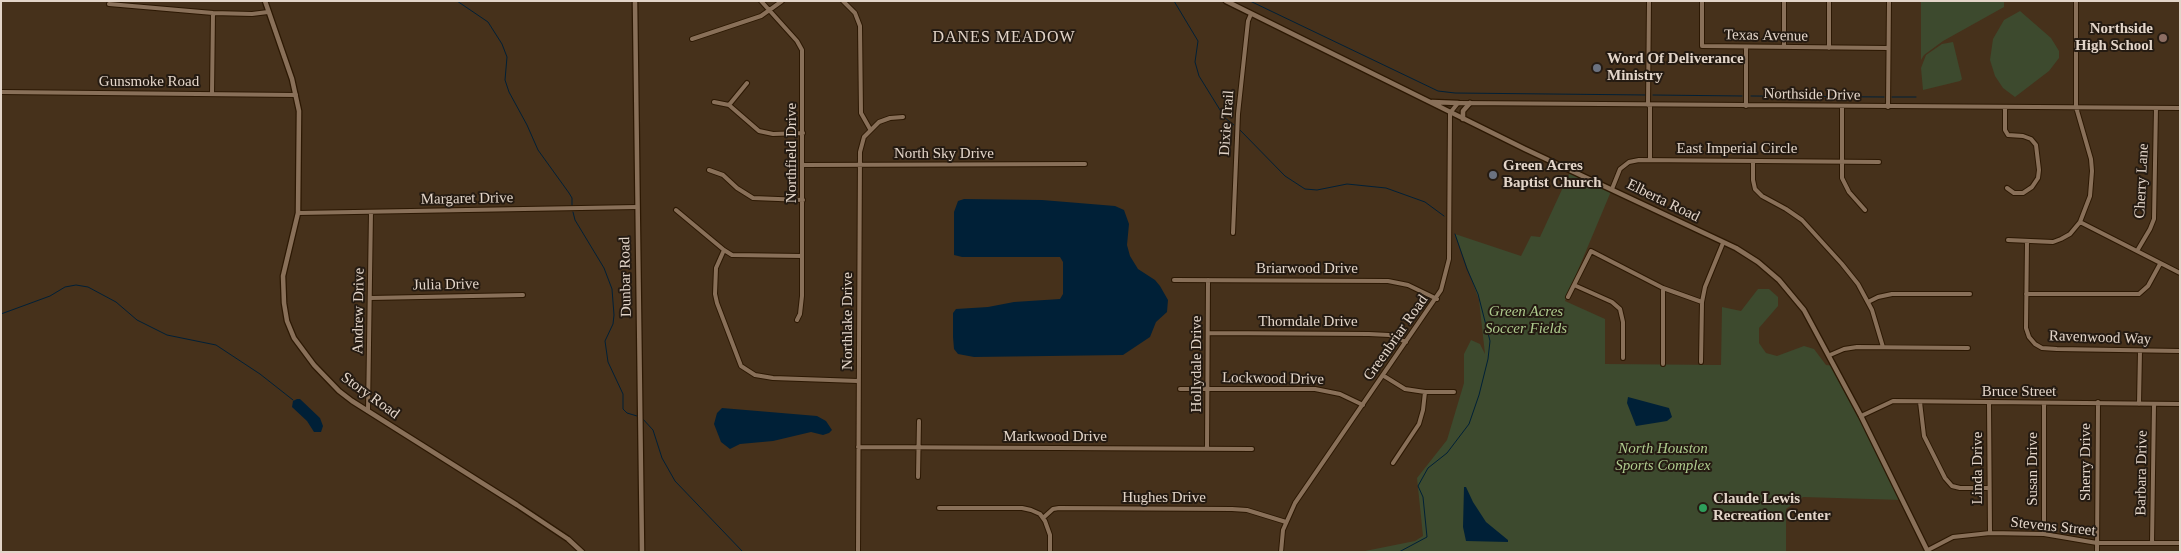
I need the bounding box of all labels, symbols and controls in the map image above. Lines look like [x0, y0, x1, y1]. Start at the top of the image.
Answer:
place label: Northside High School [2075, 20, 2153, 55]
street label: Texas Avenue [1724, 26, 1808, 46]
district label: DANES MEADOW [931, 28, 1077, 48]
marker: Northside High School [2157, 32, 2169, 44]
place label: Word Of Deliverance Ministry [1607, 50, 1744, 85]
marker: Word Of Deliverance Ministry [1591, 62, 1603, 74]
street label: Gunsmoke Road [99, 73, 199, 91]
street label: Northside Drive [1763, 85, 1861, 105]
street label: Dixie Trail [1216, 90, 1238, 156]
street label: Northfield Drive [783, 103, 801, 203]
street label: East Imperial Circle [1677, 140, 1797, 158]
street label: Cherry Lane [2131, 143, 2153, 219]
street label: North Sky Drive [894, 145, 994, 163]
place label: Green Acres Baptist Church [1503, 157, 1601, 192]
marker: Green Acres Baptist Church [1487, 169, 1499, 181]
street label: Elberta Road [1624, 176, 1702, 226]
street label: Margaret Drive [421, 189, 513, 209]
street label: Dunbar Road [616, 237, 636, 317]
street label: Briarwood Drive [1256, 260, 1358, 278]
street label: Andrew Drive [349, 268, 369, 354]
street label: Northlake Drive [839, 272, 857, 370]
street label: Julia Drive [413, 275, 479, 295]
street label: Greenbriar Road [1360, 292, 1432, 384]
park label: Green Acres Soccer Fields [1485, 303, 1567, 338]
street label: Thorndale Drive [1258, 313, 1358, 331]
street label: Hollydale Drive [1188, 315, 1206, 413]
street label: Ravenwood Way [2048, 327, 2152, 349]
street label: Story Road [337, 369, 403, 423]
street label: Lockwood Drive [1222, 369, 1324, 389]
street label: Bruce Street [1982, 383, 2056, 401]
street label: Sherry Drive [2077, 423, 2095, 501]
street label: Markwood Drive [1003, 428, 1107, 446]
street label: Barbara Drive [2132, 430, 2152, 516]
street label: Linda Drive [1969, 432, 1987, 504]
street label: Susan Drive [2024, 432, 2042, 506]
park label: North Houston Sports Complex [1615, 440, 1711, 475]
street label: Hughes Drive [1122, 489, 1206, 507]
place label: Claude Lewis Recreation Center [1713, 490, 1831, 525]
marker: Claude Lewis Recreation Center [1697, 502, 1709, 514]
street label: Stevens Street [2010, 514, 2096, 540]

